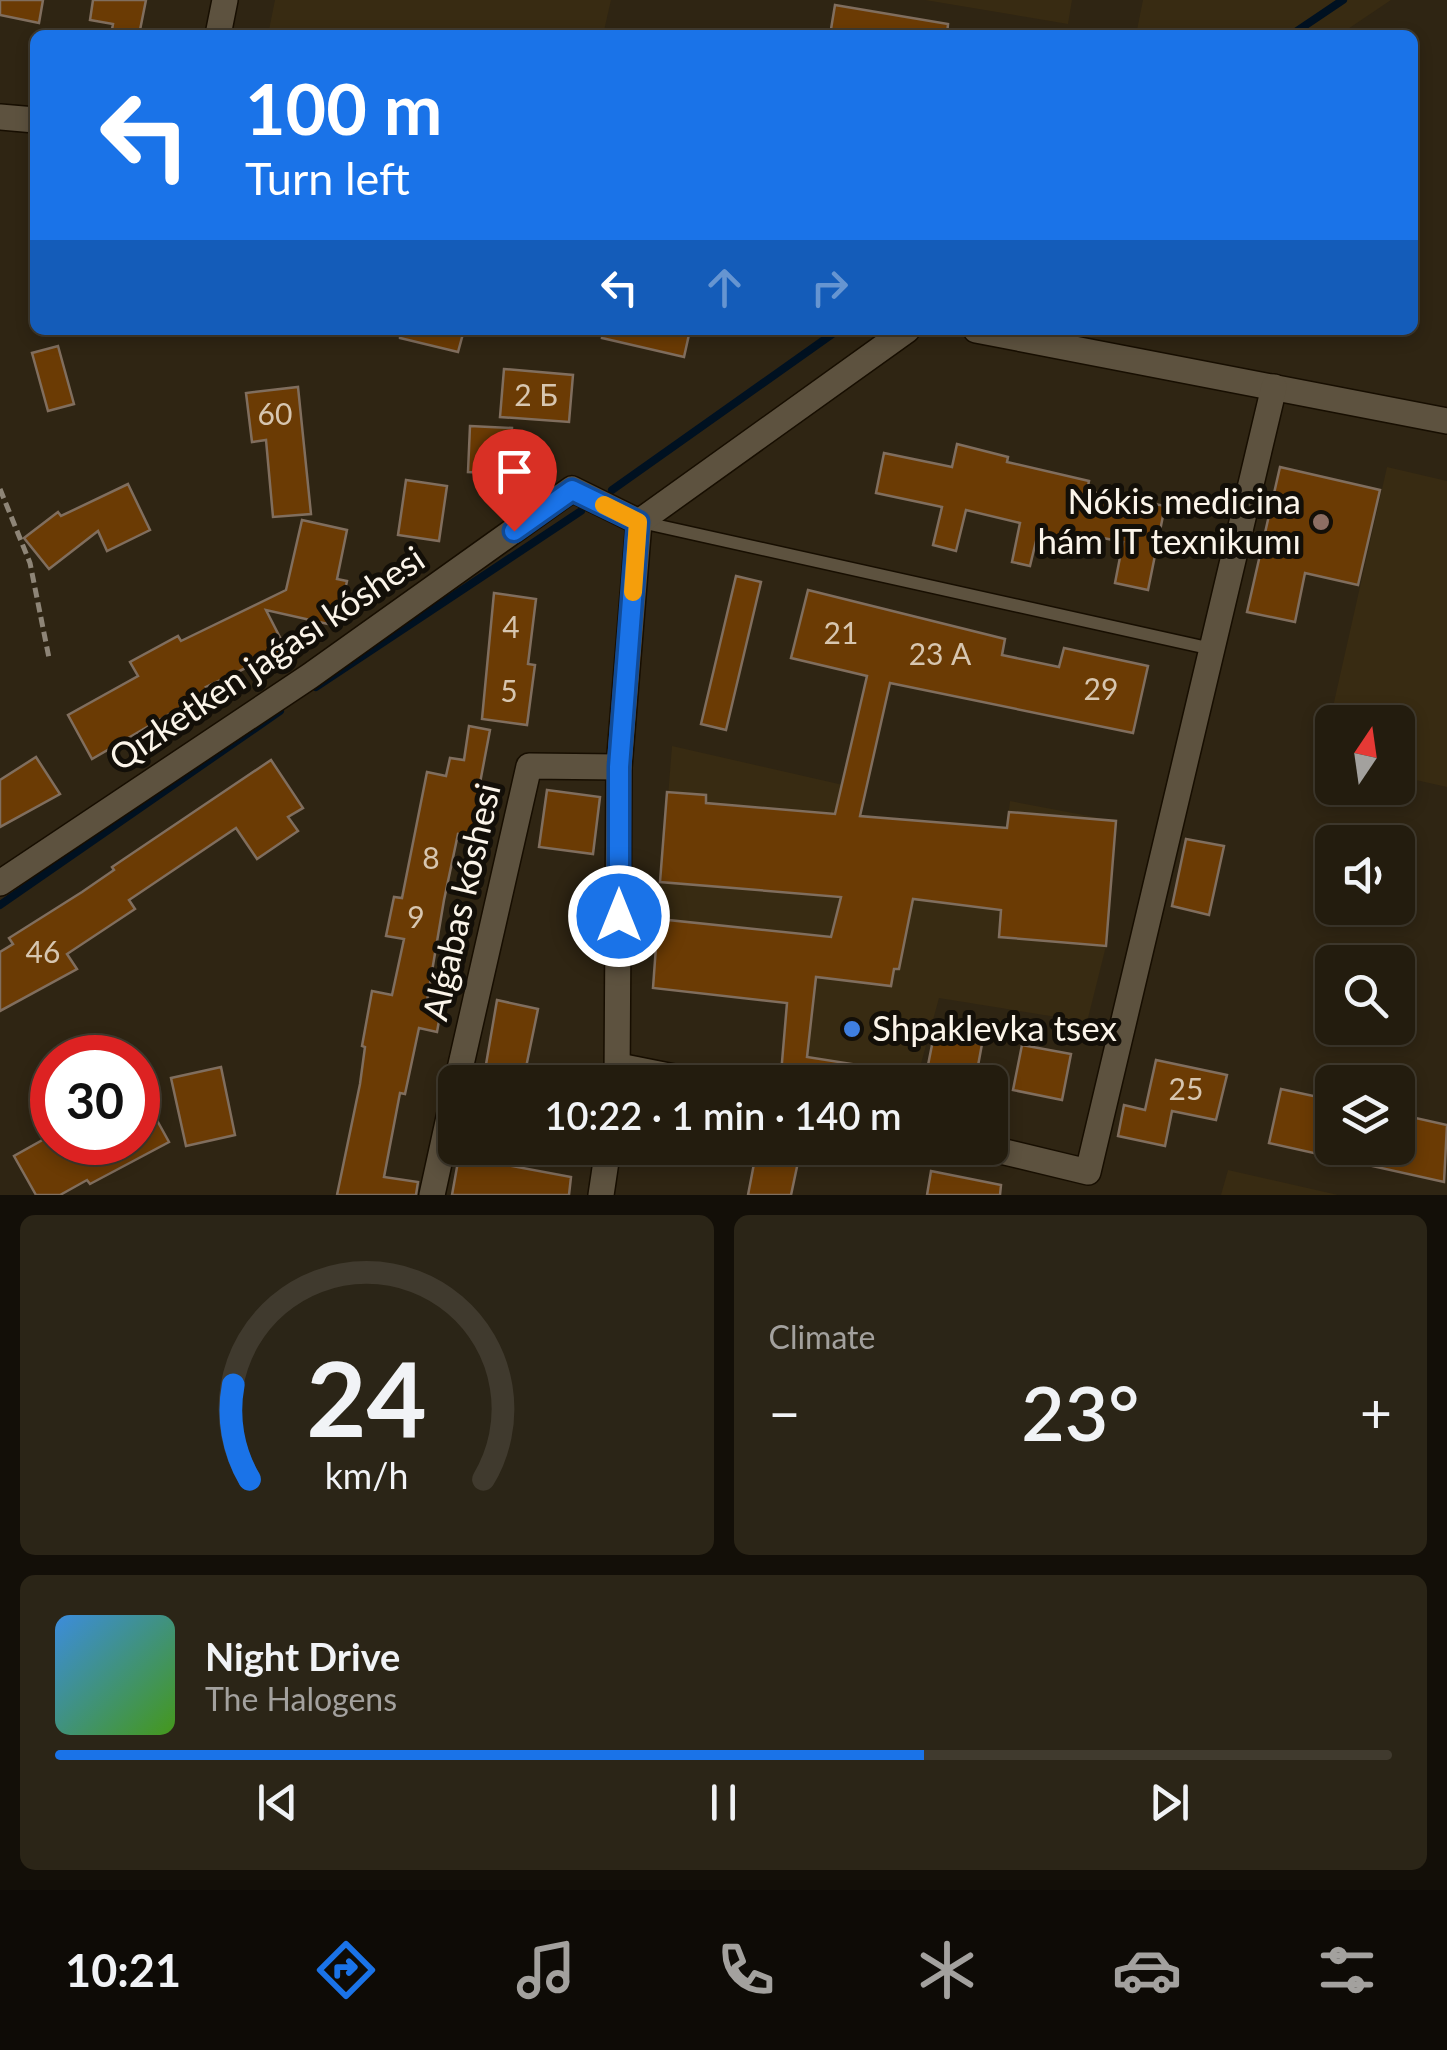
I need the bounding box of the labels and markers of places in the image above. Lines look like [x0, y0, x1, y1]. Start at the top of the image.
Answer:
pin [472, 429, 557, 532]
place label: Nókis medicina hám IT texnikumı [1037, 479, 1301, 561]
marker: Nókis medicina hám IT texnikumı [1310, 511, 1332, 533]
place label: Shpaklevka tsex [872, 1006, 1118, 1048]
marker: Shpaklevka tsex [841, 1018, 863, 1040]

